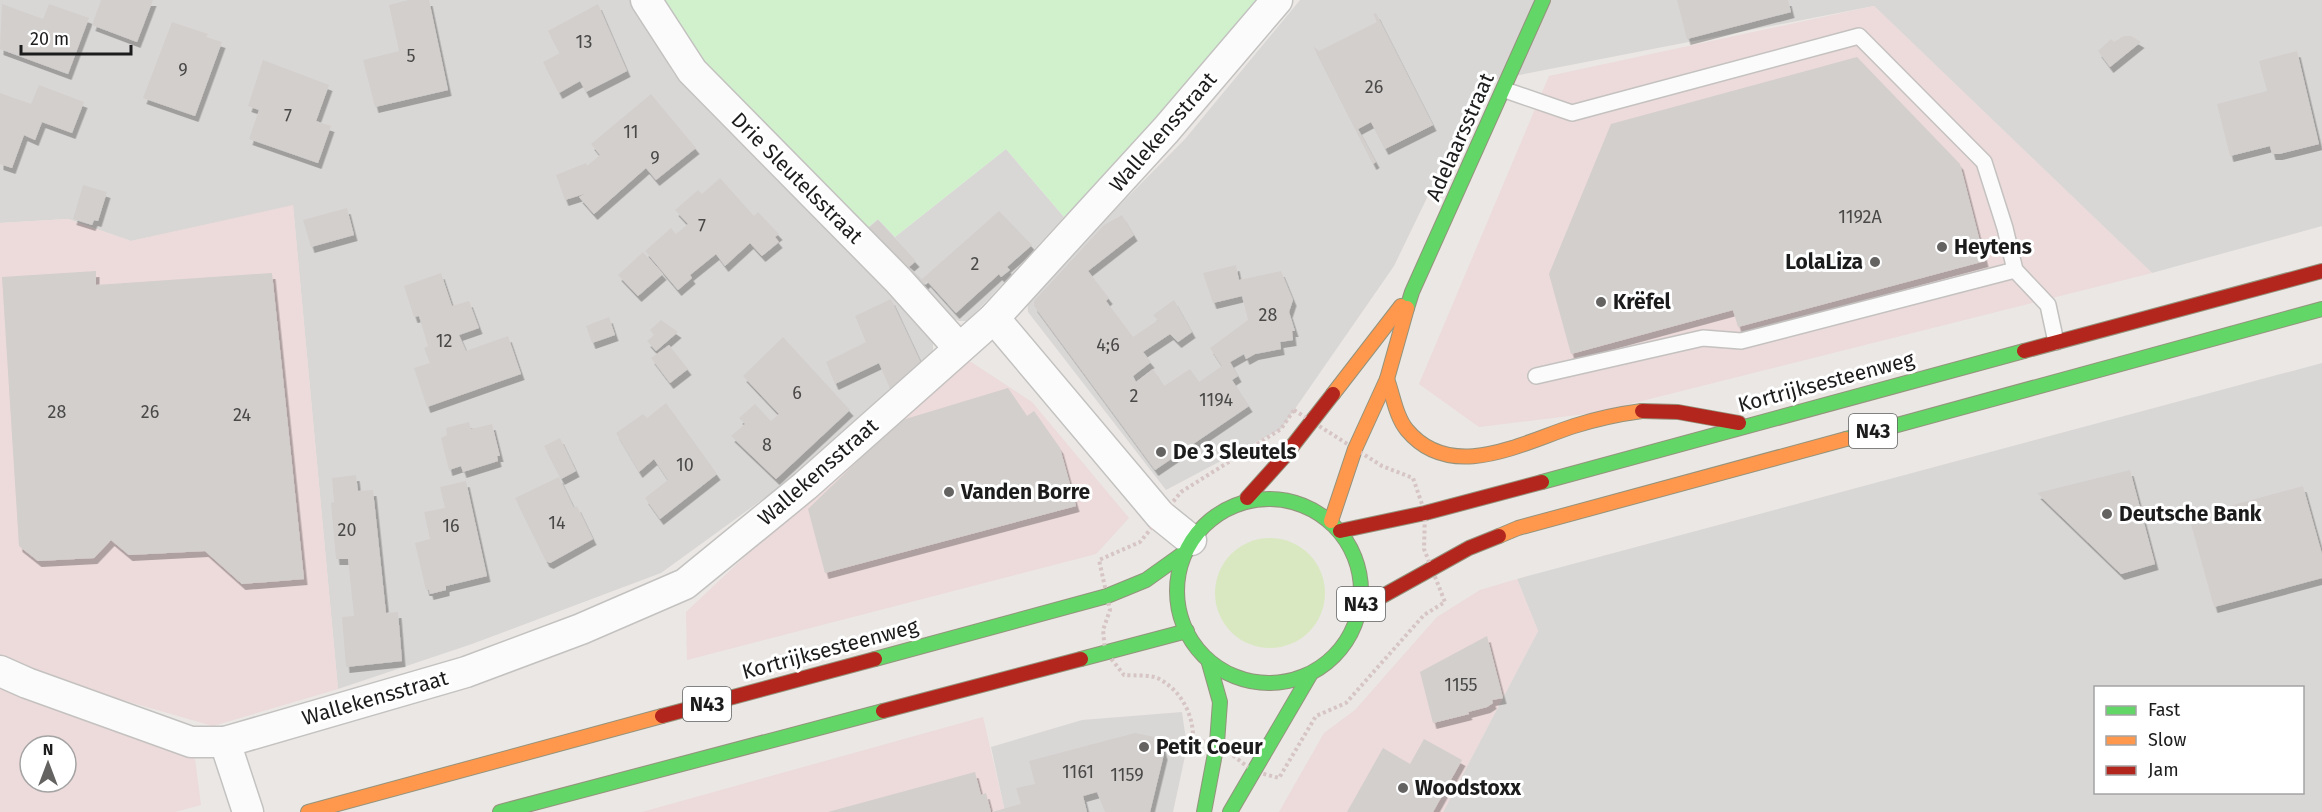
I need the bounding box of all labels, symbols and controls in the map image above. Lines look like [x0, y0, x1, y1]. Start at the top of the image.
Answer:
scale bar [21, 18, 130, 56]
text: 20 m [30, 28, 69, 50]
house number: 13 [576, 31, 592, 53]
house number: 5 [406, 45, 416, 67]
house number: 9 [178, 59, 188, 81]
street label: Wallekensstraat [1104, 66, 1222, 197]
street label: Adelaarsstraat [1420, 69, 1500, 205]
house number: 26 [1365, 76, 1383, 98]
house number: 7 [284, 105, 292, 127]
street label: Drie Sleutelsstraat [726, 107, 868, 249]
house number: 11 [623, 121, 639, 143]
house number: 9 [650, 147, 660, 169]
house number: 1192A [1838, 206, 1882, 228]
house number: 7 [698, 215, 706, 237]
place label: Heytens [1954, 234, 2032, 260]
marker: Heytens [1935, 240, 1949, 254]
place label: LolaLiza [1785, 249, 1863, 275]
house number: 2 [971, 253, 980, 275]
marker: LolaLiza [1868, 255, 1882, 269]
place label: Krëfel [1613, 289, 1672, 315]
marker: Krëfel [1594, 295, 1608, 309]
house number: 28 [1259, 304, 1277, 326]
house number: 12 [436, 330, 452, 352]
house number: 4;6 [1096, 334, 1120, 356]
street label: Kortrijksesteenweg [1735, 346, 1917, 418]
house number: 6 [792, 382, 802, 404]
house number: 2 [1130, 385, 1139, 407]
house number: 1194 [1199, 389, 1234, 411]
house number: 28 [48, 401, 66, 423]
house number: 26 [141, 401, 159, 423]
house number: 24 [233, 404, 251, 426]
street label: Wallekensstraat [753, 413, 884, 531]
road number: N43 [1849, 414, 1897, 448]
house number: 8 [762, 434, 772, 456]
place label: De 3 Sleutels [1173, 439, 1297, 465]
marker: De 3 Sleutels [1154, 445, 1168, 459]
house number: 10 [676, 454, 694, 476]
place label: Vanden Borre [960, 479, 1090, 505]
marker: Vanden Borre [942, 485, 956, 499]
place label: Deutsche Bank [2119, 501, 2262, 527]
marker: Deutsche Bank [2100, 507, 2114, 521]
house number: 14 [548, 512, 566, 534]
house number: 16 [442, 515, 460, 537]
house number: 20 [338, 519, 356, 541]
road number: N43 [1337, 587, 1385, 621]
street label: Kortrijksesteenweg [739, 613, 921, 685]
street label: Wallekensstraat [299, 665, 451, 731]
house number: 1155 [1444, 674, 1478, 696]
legend [2094, 686, 2304, 794]
road number: N43 [683, 687, 731, 721]
text: Fast [2148, 699, 2181, 721]
text: Slow [2148, 729, 2187, 751]
north arrow [18, 734, 78, 794]
place label: Petit Coeur [1156, 734, 1263, 760]
text: N [43, 740, 53, 759]
marker: Petit Coeur [1137, 740, 1151, 754]
text: Jam [2148, 759, 2179, 781]
house number: 1161 [1062, 761, 1094, 783]
house number: 1159 [1110, 764, 1144, 786]
place label: Woodstoxx [1415, 775, 1521, 801]
marker: Woodstoxx [1396, 781, 1410, 795]

